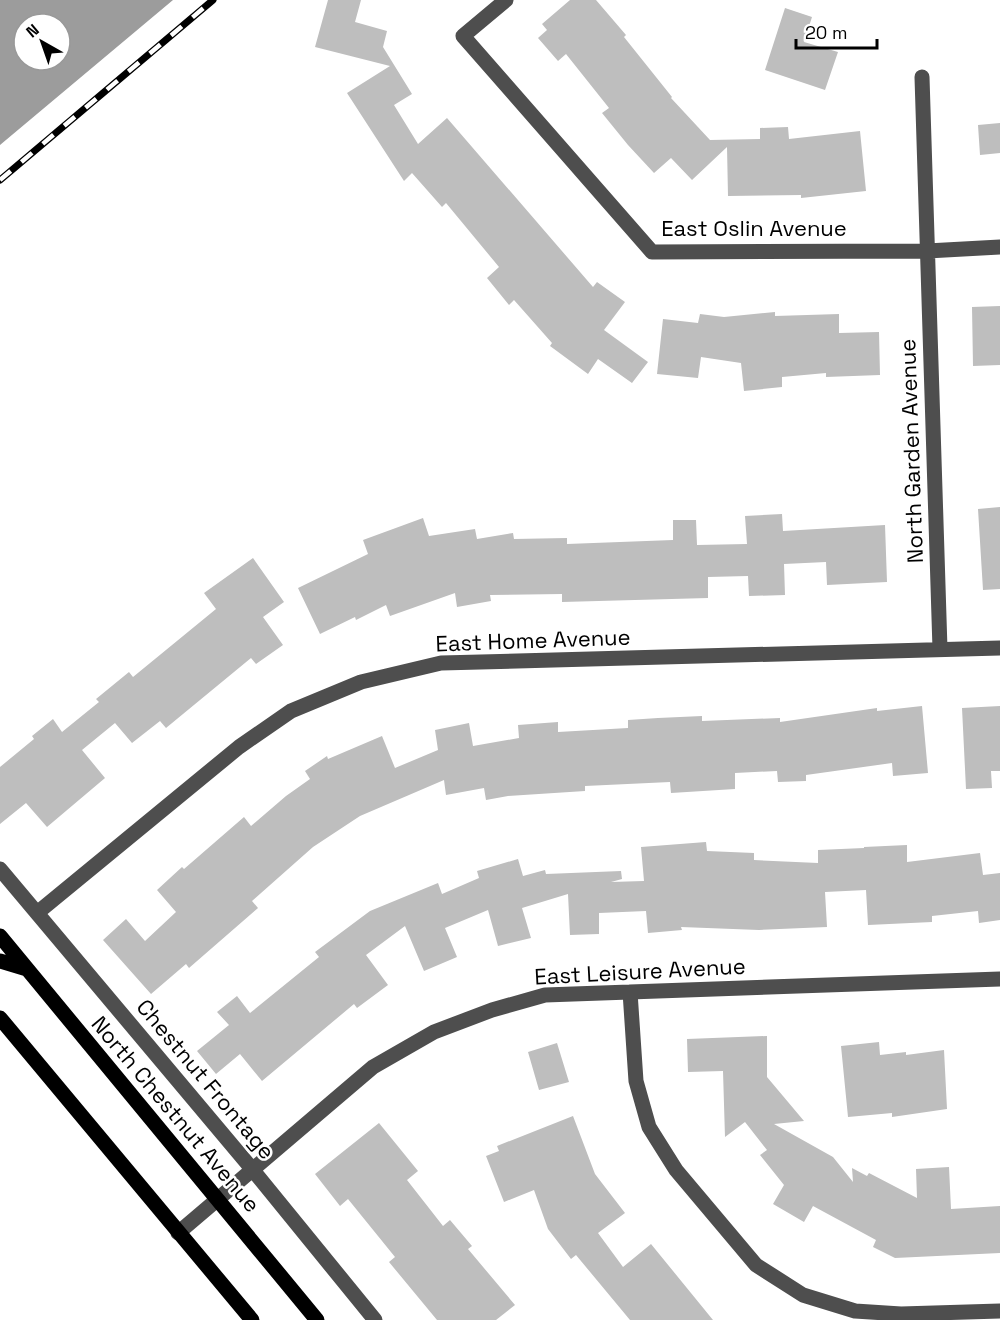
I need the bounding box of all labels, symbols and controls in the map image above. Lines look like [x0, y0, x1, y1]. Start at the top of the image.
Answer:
north arrow [12, 12, 72, 72]
scale bar [796, 12, 877, 50]
text: N [22, 19, 44, 42]
text: 20 m [805, 21, 848, 44]
street label: East Oslin Avenue [661, 214, 847, 242]
street label: North Garden Avenue [893, 338, 929, 564]
street label: East Home Avenue [435, 623, 631, 657]
street label: East Leisure Avenue [534, 951, 746, 991]
street label: Chestnut Frontage [131, 993, 281, 1165]
street label: North Chestnut Avenue [86, 1010, 266, 1218]

